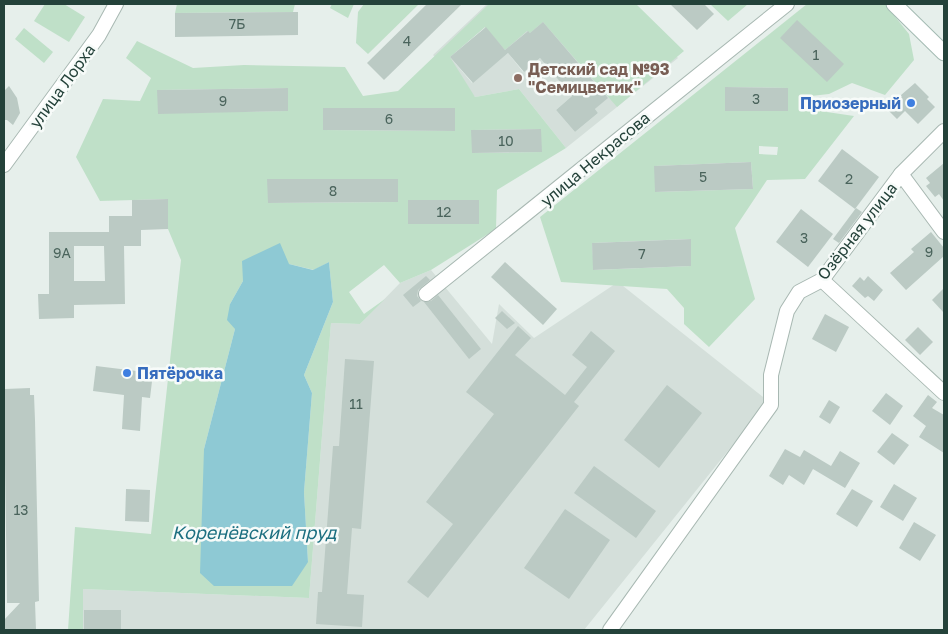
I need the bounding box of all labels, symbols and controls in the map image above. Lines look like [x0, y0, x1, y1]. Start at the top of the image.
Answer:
house number: 7Б [229, 15, 245, 32]
house number: 4 [403, 32, 411, 49]
street label: улица Лорха [25, 40, 99, 132]
house number: 1 [813, 46, 820, 63]
place label: Детский сад №93 "Семицветик" [528, 59, 670, 97]
marker: Детский сад №93 "Семицветик" [512, 72, 524, 84]
house number: 3 [752, 90, 760, 107]
house number: 9 [219, 92, 227, 109]
place label: Приозерный [800, 93, 901, 113]
marker: Приозерный [905, 97, 917, 109]
street label: улица Некрасова [536, 107, 654, 211]
house number: 6 [385, 110, 393, 127]
house number: 10 [498, 132, 514, 149]
house number: 5 [699, 168, 707, 185]
house number: 2 [845, 170, 853, 187]
street label: Озёрная улица [813, 178, 901, 284]
house number: 8 [329, 182, 337, 199]
house number: 12 [437, 203, 451, 220]
house number: 3 [800, 229, 808, 246]
house number: 9 [925, 243, 933, 260]
house number: 9А [53, 244, 72, 261]
house number: 7 [638, 245, 646, 262]
place label: Пятёрочка [137, 363, 223, 383]
marker: Пятёрочка [121, 367, 133, 379]
house number: 11 [349, 395, 363, 412]
house number: 13 [14, 501, 28, 518]
water label: Коренёвский пруд [172, 521, 337, 543]

